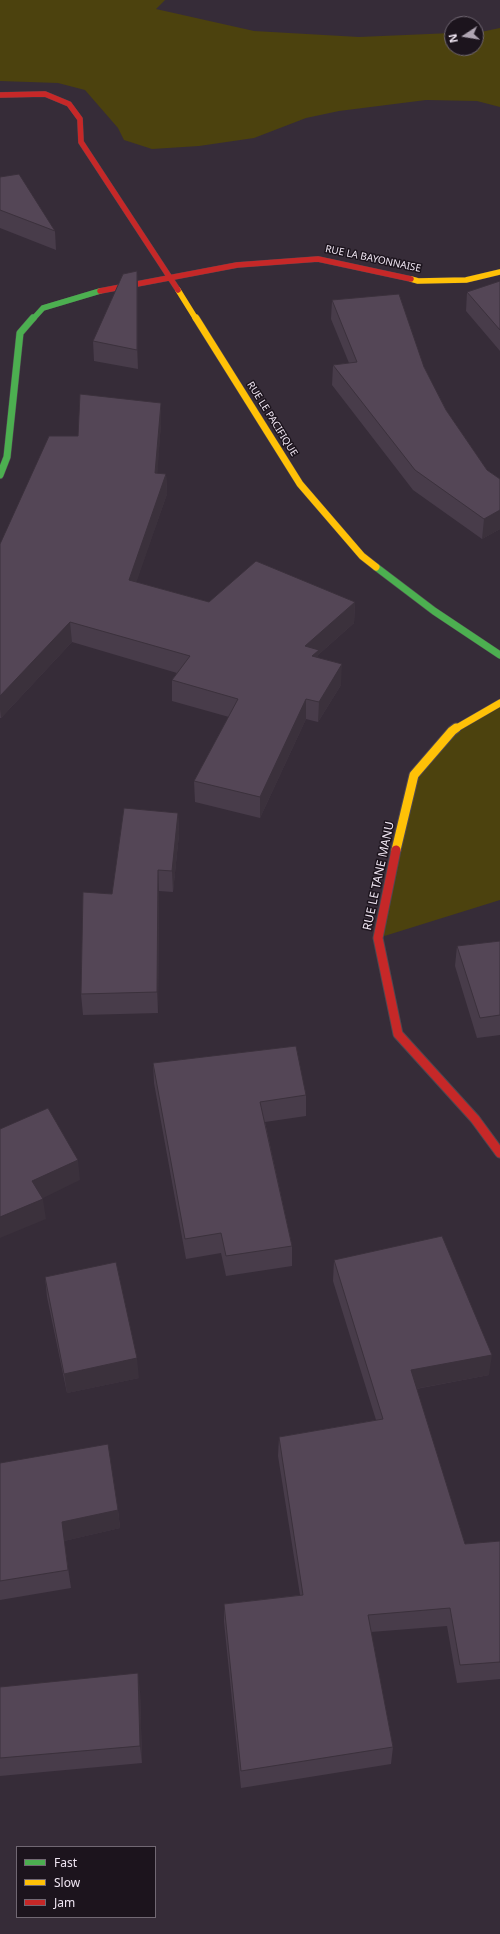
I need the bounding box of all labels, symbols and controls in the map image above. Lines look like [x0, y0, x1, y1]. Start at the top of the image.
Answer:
north arrow [444, 16, 484, 56]
text: N [444, 32, 461, 44]
street label: RUE LA BAYONNAISE [324, 243, 422, 275]
street label: RUE LE PACIFIQUE [244, 379, 300, 459]
street label: RUE LE TANE MANU [360, 820, 398, 932]
legend [16, 1846, 156, 1918]
text: Fast [54, 1854, 77, 1871]
text: Slow [54, 1874, 80, 1891]
text: Jam [54, 1894, 75, 1911]

